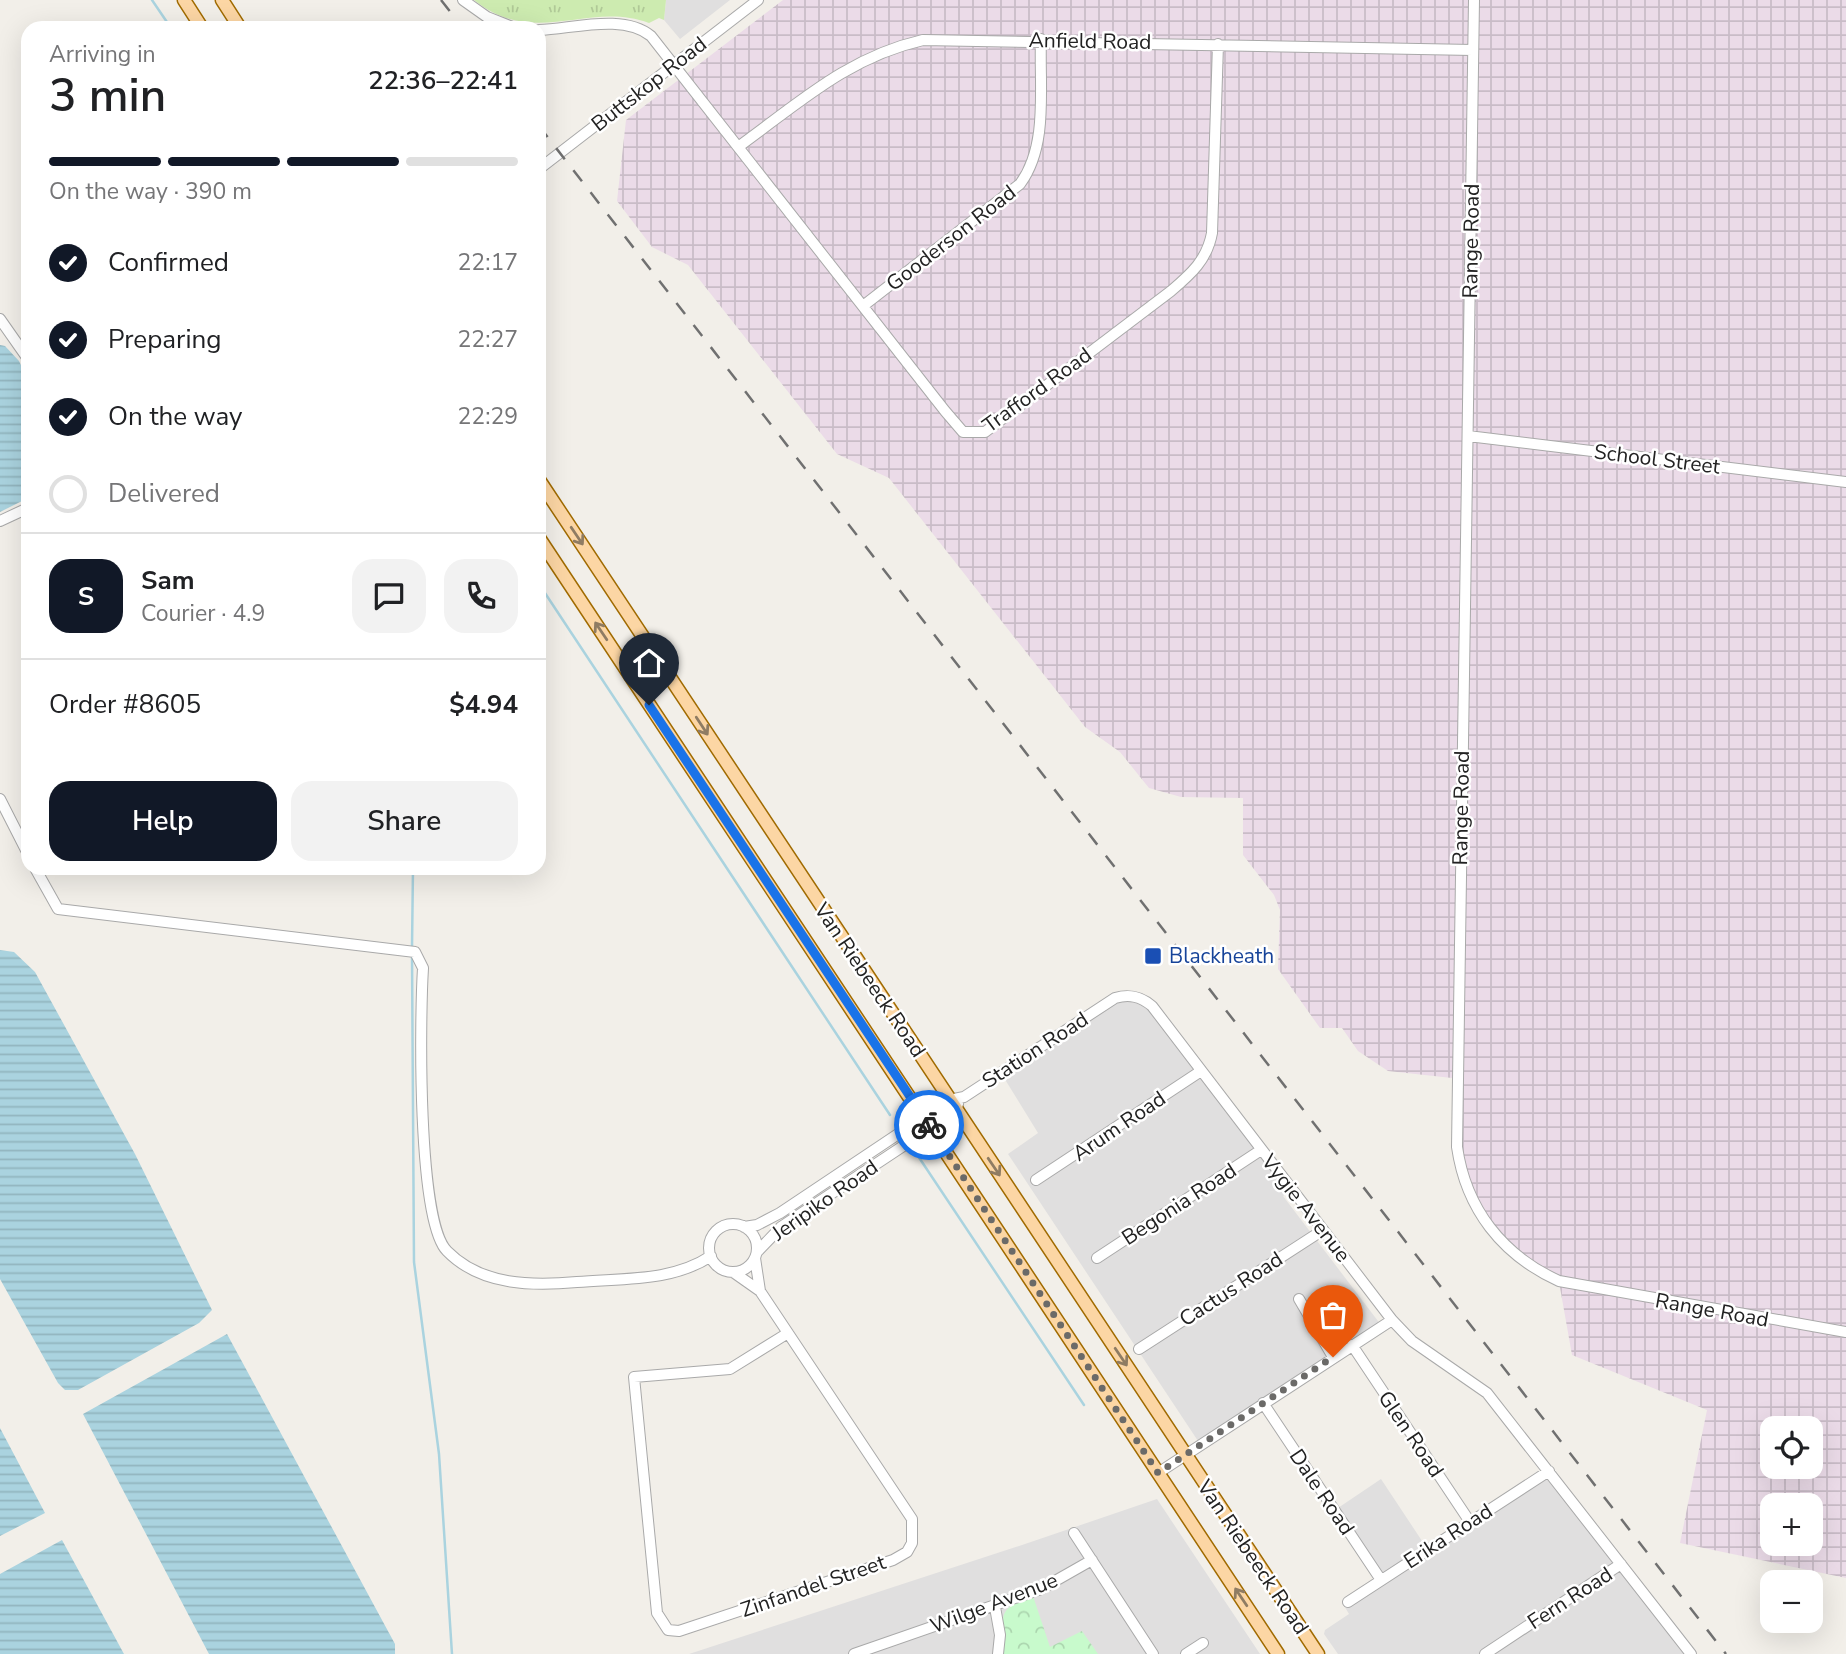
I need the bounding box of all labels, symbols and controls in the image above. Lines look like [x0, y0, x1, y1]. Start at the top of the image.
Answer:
street label: Anfield Road [1028, 26, 1152, 56]
street label: Buttskop Road [586, 30, 712, 138]
text: Arriving in [49, 39, 156, 70]
text: 22:36–22:41 [368, 63, 518, 98]
text: 3 min [49, 64, 166, 127]
text: On the way · 390 m [49, 176, 252, 207]
street label: Gooderson Road [880, 179, 1022, 297]
street label: Range Road [1456, 183, 1486, 299]
icon: check [49, 244, 87, 282]
text: Confirmed [108, 245, 229, 280]
text: 22:17 [458, 247, 518, 278]
icon: check [49, 321, 87, 359]
text: Preparing [108, 322, 221, 357]
text: 22:27 [458, 324, 518, 355]
street label: Trafford Road [977, 341, 1097, 439]
icon: check [49, 398, 87, 436]
text: On the way [108, 399, 242, 434]
text: 22:29 [458, 401, 518, 432]
street label: School Street [1592, 437, 1722, 481]
text: Delivered [108, 476, 220, 511]
one-way arrow [570, 526, 584, 545]
button: chat [352, 559, 426, 633]
button: phone [444, 559, 518, 633]
text: Sam [141, 563, 194, 598]
text: S [78, 579, 94, 614]
text: Courier · 4.9 [141, 598, 265, 629]
one-way arrow [594, 622, 608, 641]
pin [619, 633, 679, 705]
icon: home [630, 644, 668, 682]
text: Order #8605 [49, 687, 201, 722]
text: $4.94 [449, 687, 518, 722]
one-way arrow [695, 716, 709, 736]
street label: Range Road [1446, 750, 1476, 866]
button: Help [49, 781, 277, 861]
button: Share [291, 781, 518, 861]
street label: Van Riebeeck Road [807, 896, 932, 1063]
place label: Blackheath [1169, 942, 1274, 970]
marker: Blackheath [1143, 946, 1163, 966]
street label: Station Road [976, 1005, 1094, 1095]
street label: Arum Road [1067, 1085, 1171, 1167]
courier [894, 1090, 964, 1160]
icon: bike [910, 1106, 948, 1144]
street label: Vygie Avenue [1254, 1147, 1357, 1268]
street label: Jeripiko Road [766, 1153, 884, 1248]
street label: Begonia Road [1116, 1156, 1242, 1252]
one-way arrow [988, 1157, 1002, 1177]
street label: Cactus Road [1174, 1245, 1288, 1333]
pin [1303, 1285, 1363, 1357]
street label: Range Road [1653, 1286, 1771, 1334]
icon: bag [1314, 1296, 1352, 1334]
one-way arrow [1114, 1346, 1128, 1366]
street label: Glen Road [1372, 1385, 1450, 1483]
map controls [1760, 1416, 1823, 1633]
button: locate [1760, 1416, 1823, 1479]
street label: Dale Road [1283, 1443, 1361, 1541]
street label: Van Riebeeck Road [1190, 1473, 1315, 1640]
button: + [1760, 1493, 1823, 1556]
street label: Erika Road [1398, 1497, 1498, 1575]
street label: Zinfandel Street [737, 1548, 890, 1624]
street label: Fern Road [1522, 1560, 1618, 1636]
street label: Wilge Avenue [926, 1566, 1062, 1640]
button: − [1760, 1570, 1823, 1633]
one-way arrow [1233, 1588, 1248, 1607]

